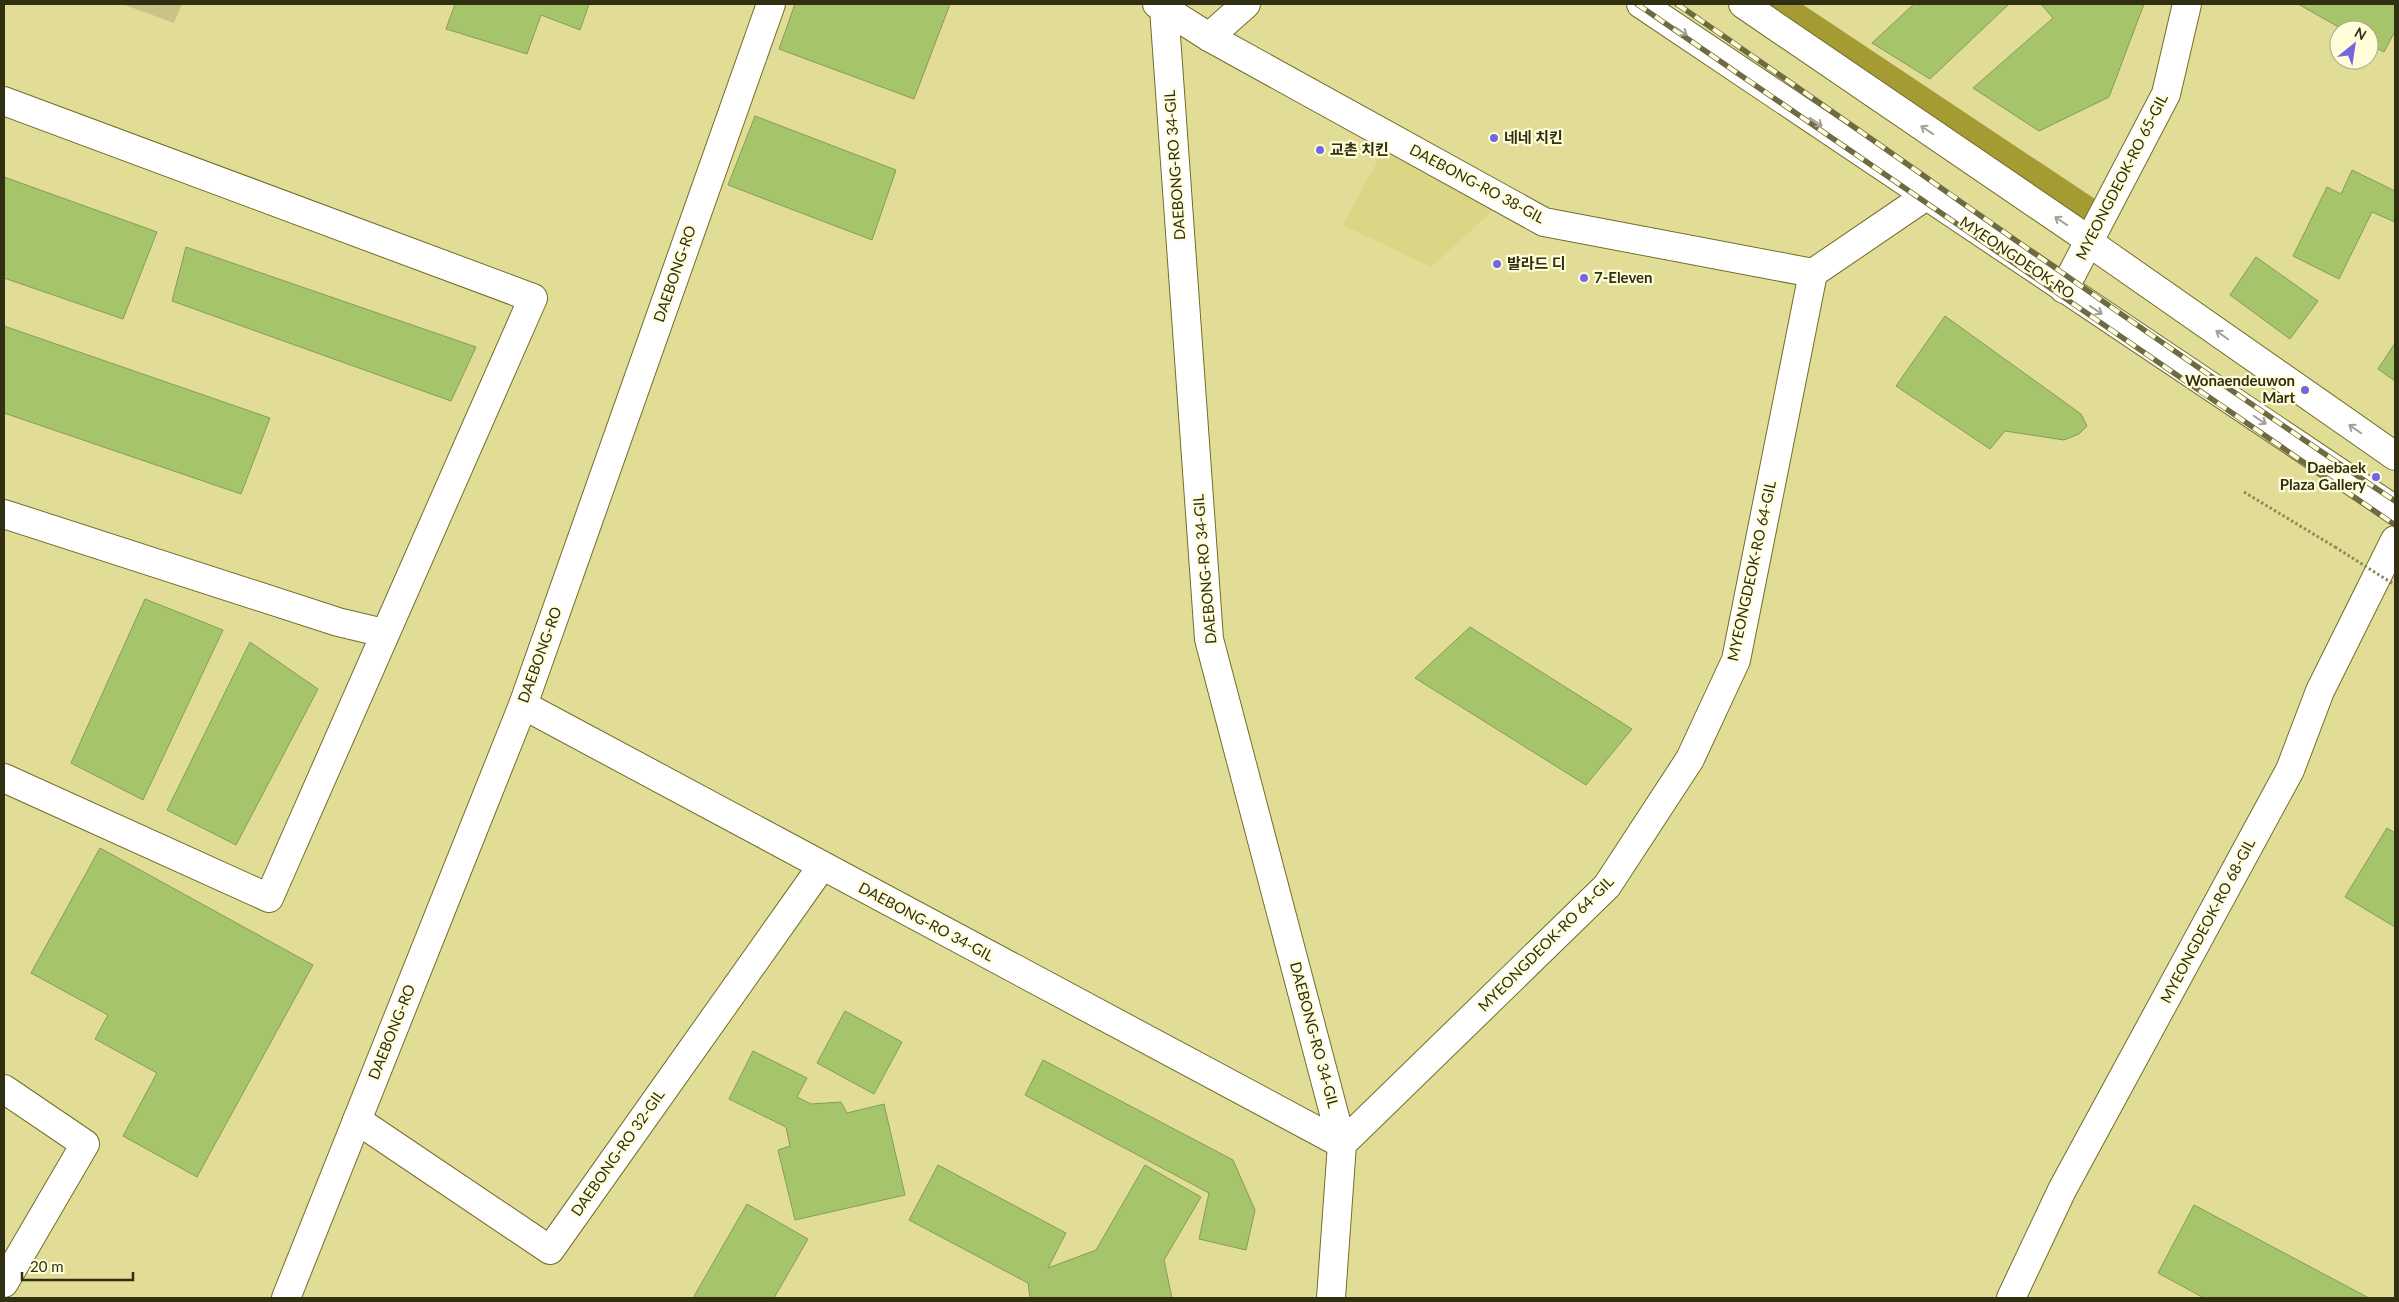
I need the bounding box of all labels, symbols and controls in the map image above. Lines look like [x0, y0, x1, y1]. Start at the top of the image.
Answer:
north arrow [2329, 20, 2379, 70]
text: N [2352, 23, 2370, 43]
one-way arrow [1674, 26, 1688, 36]
street label: DAEBONG-RO 34-GIL [1160, 89, 1188, 241]
street label: MYEONGDEOK-RO 65-GIL [2071, 90, 2171, 263]
one-way arrow [1809, 117, 1823, 127]
one-way arrow [1920, 124, 1934, 135]
place label: 네네 치킨 [1504, 128, 1563, 146]
marker: 네네 치킨 [1488, 132, 1500, 144]
place label: 교촌 치킨 [1330, 140, 1389, 158]
street label: DAEBONG-RO 38-GIL [1407, 140, 1548, 227]
marker: 교촌 치킨 [1314, 144, 1326, 156]
street label: MYEONGDEOK-RO [1957, 212, 2078, 302]
one-way arrow [2054, 216, 2068, 226]
street label: DAEBONG-RO [649, 223, 699, 324]
place label: 발라드 디 [1507, 254, 1566, 272]
marker: 발라드 디 [1491, 258, 1503, 270]
place label: 7-Eleven [1594, 268, 1653, 286]
marker: 7-Eleven [1578, 272, 1590, 284]
one-way arrow [2088, 306, 2102, 316]
one-way arrow [2215, 330, 2229, 340]
place label: Wonaendeuwon Mart [2185, 371, 2295, 406]
marker: Wonaendeuwon Mart [2299, 384, 2311, 396]
one-way arrow [2253, 415, 2267, 425]
one-way arrow [2348, 424, 2362, 434]
place label: Daebaek Plaza Gallery [2280, 458, 2367, 493]
marker: Daebaek Plaza Gallery [2370, 471, 2382, 483]
street label: MYEONGDEOK-RO 64-GIL [1723, 479, 1779, 663]
street label: DAEBONG-RO 34-GIL [1188, 493, 1220, 645]
street label: DAEBONG-RO [513, 604, 565, 705]
street label: MYEONGDEOK-RO 68-GIL [2156, 835, 2258, 1006]
street label: MYEONGDEOK-RO 64-GIL [1474, 872, 1617, 1015]
street label: DAEBONG-RO 34-GIL [856, 878, 997, 965]
street label: DAEBONG-RO 34-GIL [1287, 960, 1343, 1110]
street label: DAEBONG-RO [364, 981, 418, 1082]
street label: DAEBONG-RO 32-GIL [567, 1085, 668, 1219]
scale bar [22, 1250, 134, 1282]
text: 20 m [30, 1257, 64, 1275]

